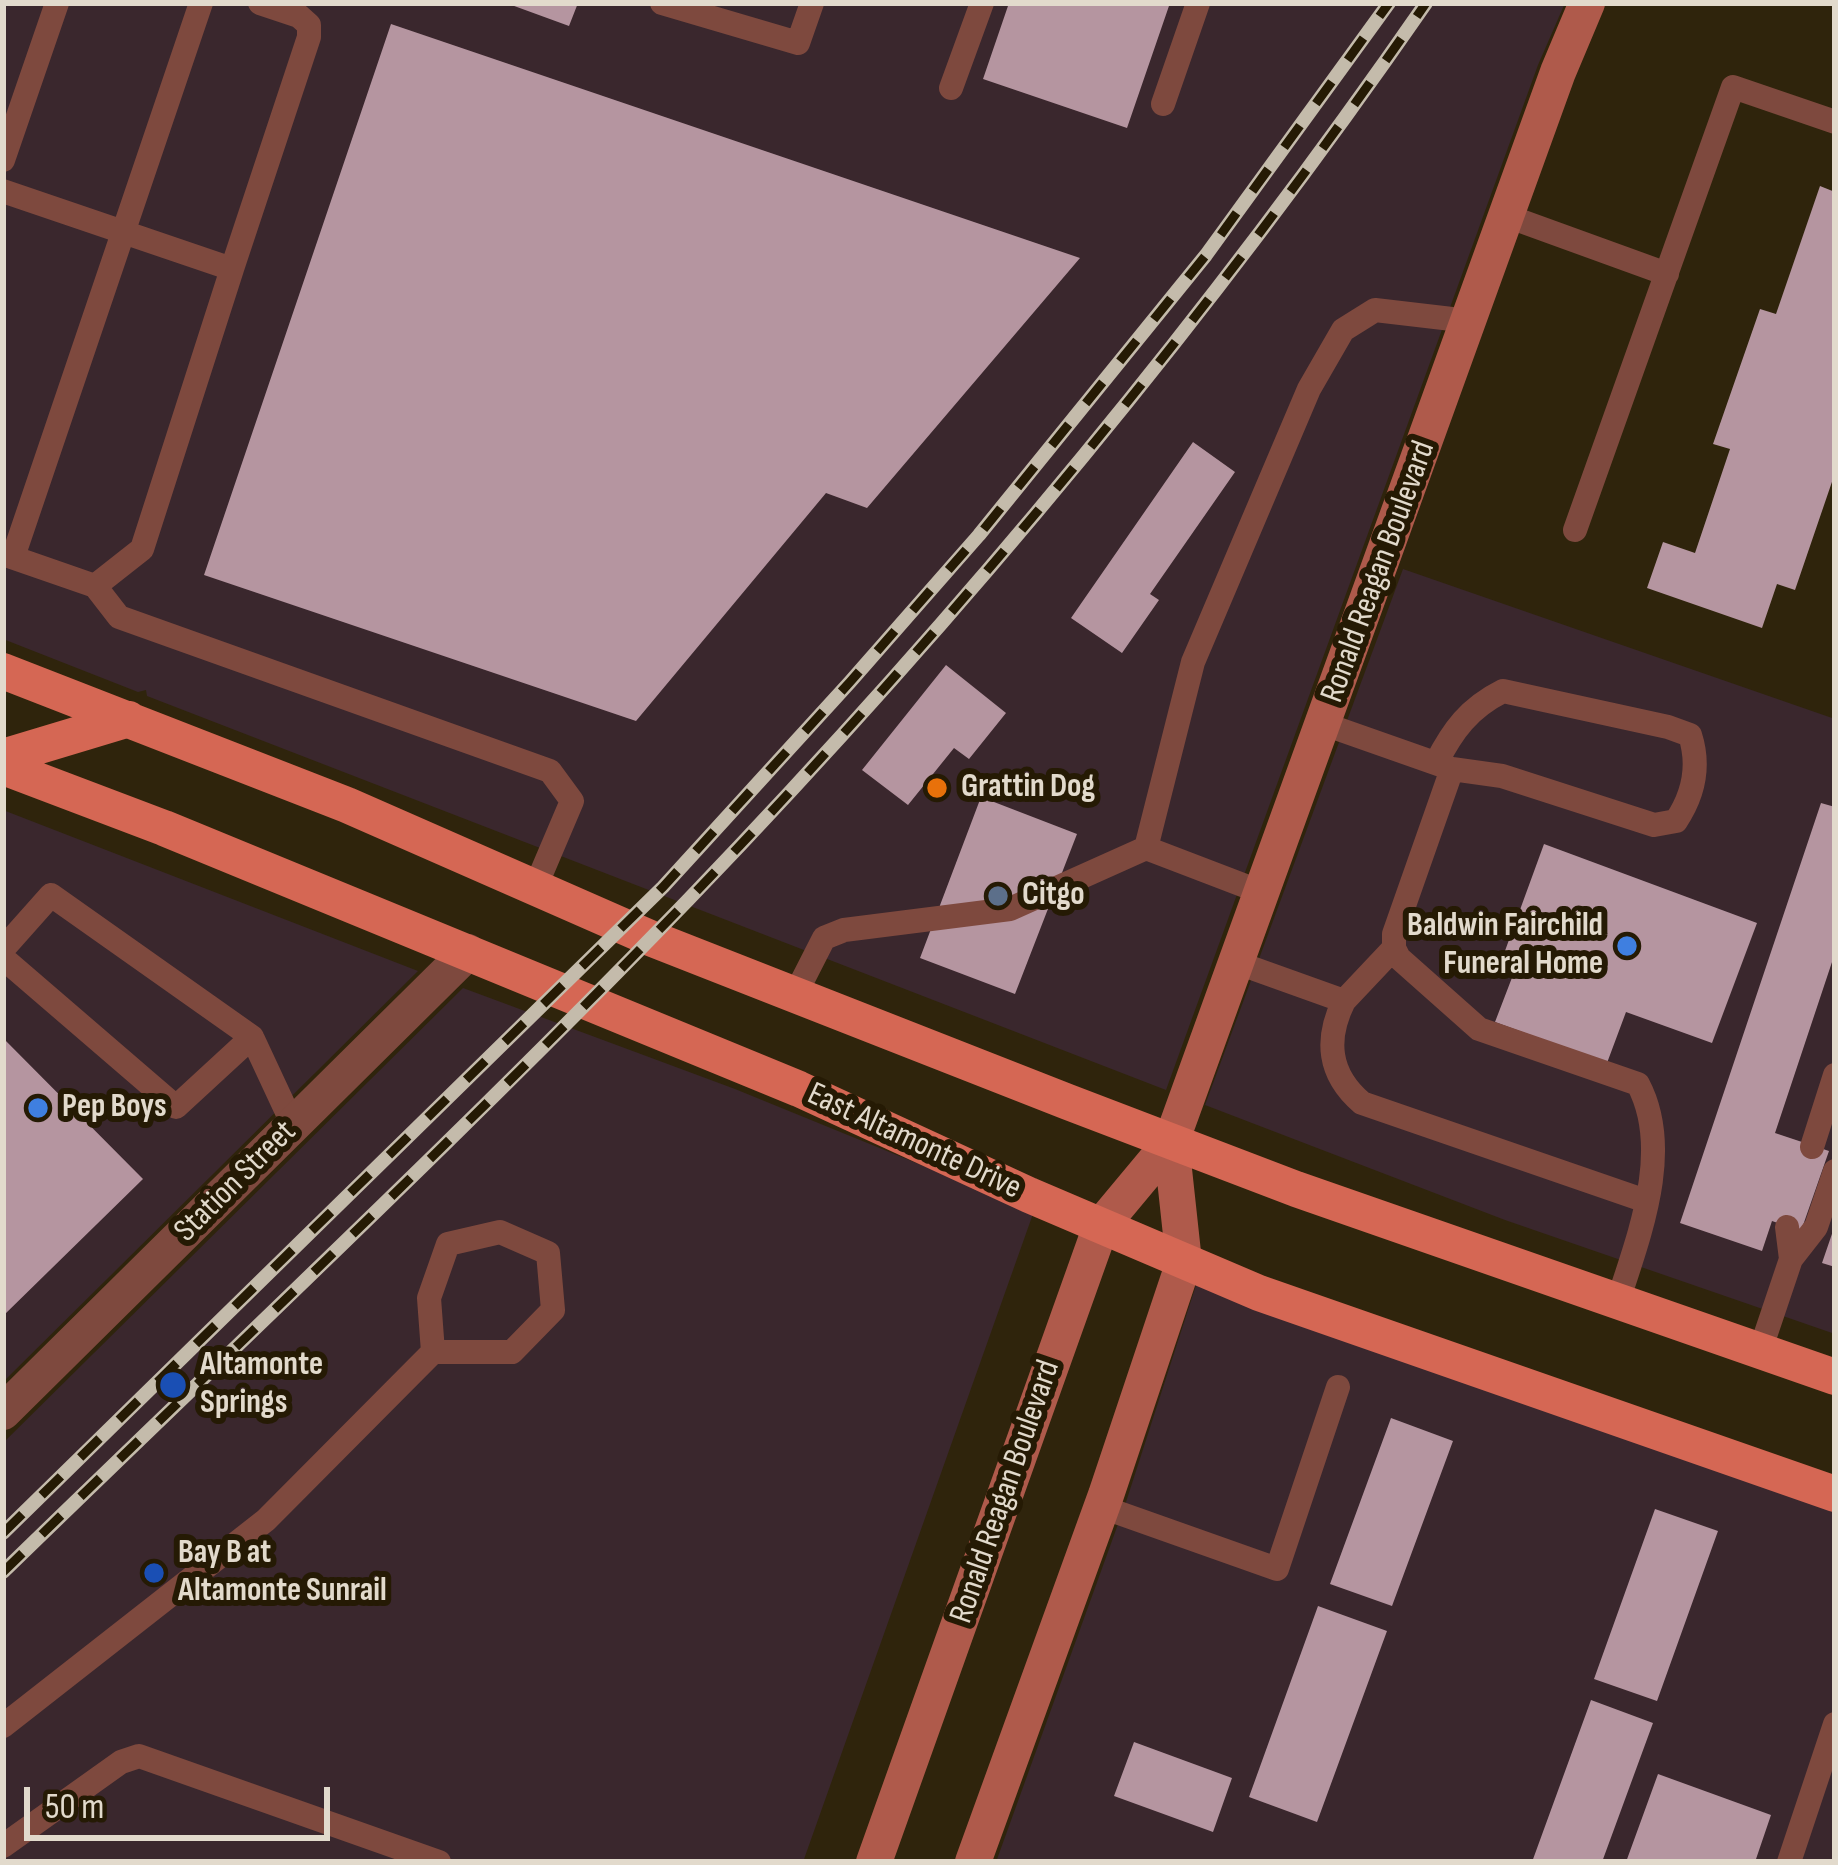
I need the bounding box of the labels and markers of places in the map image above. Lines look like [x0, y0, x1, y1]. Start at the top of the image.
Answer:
place label: Grattin Dog [961, 768, 1095, 808]
marker: Grattin Dog [924, 775, 950, 801]
place label: Citgo [1022, 876, 1085, 916]
marker: Citgo [985, 883, 1011, 909]
place label: Baldwin Fairchild Funeral Home [1407, 907, 1603, 985]
marker: Baldwin Fairchild Funeral Home [1614, 933, 1640, 959]
place label: Pep Boys [62, 1088, 167, 1128]
marker: Pep Boys [25, 1095, 51, 1121]
place label: Altamonte Springs [200, 1346, 323, 1424]
marker: Altamonte Springs [157, 1369, 189, 1401]
place label: Bay B at Altamonte Sunrail [178, 1534, 387, 1612]
marker: Bay B at Altamonte Sunrail [141, 1560, 167, 1586]

